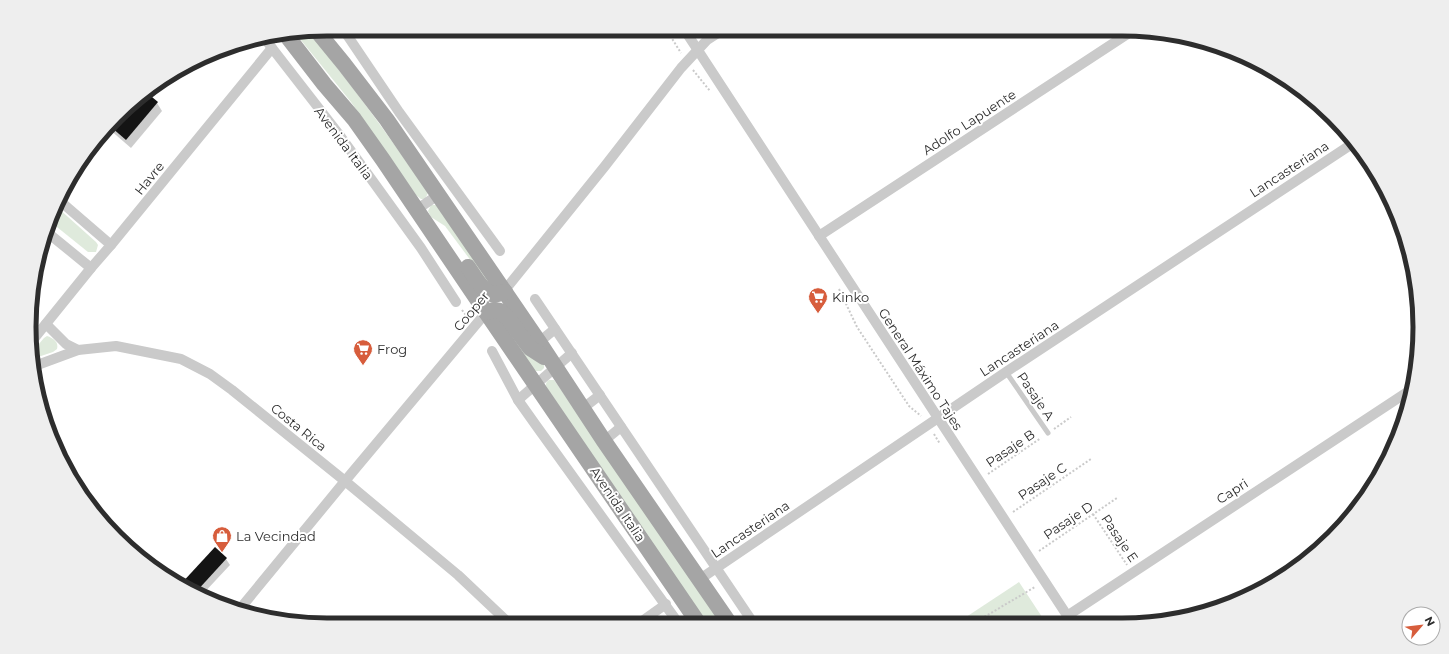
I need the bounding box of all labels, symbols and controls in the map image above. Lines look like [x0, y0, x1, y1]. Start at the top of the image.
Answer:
street label: Adolfo Lapuente [919, 86, 1019, 158]
street label: Avenida Italia [311, 103, 377, 183]
street label: Lancasteriana [1246, 137, 1332, 201]
street label: Havre [131, 158, 167, 198]
supermarket icon: Kinko [807, 286, 829, 314]
street label: Cooper [450, 288, 492, 334]
place label: Kinko [832, 289, 869, 305]
street label: General Máximo Tajes [876, 305, 966, 433]
street label: Lancasteriana [976, 316, 1062, 380]
supermarket icon: Frog [352, 338, 374, 366]
place label: Frog [377, 341, 407, 357]
street label: Pasaje A [1014, 369, 1058, 424]
street label: Costa Rica [268, 400, 330, 454]
street label: Pasaje B [983, 426, 1038, 470]
street label: Pasaje C [1015, 459, 1069, 503]
street label: Avenida Italia [587, 463, 649, 545]
street label: Capri [1213, 475, 1251, 507]
street label: Lancasteriana [708, 497, 792, 561]
street label: Pasaje D [1040, 497, 1096, 542]
street label: Pasaje E [1098, 511, 1142, 565]
shop icon: La Vecindad [211, 525, 233, 553]
place label: La Vecindad [236, 528, 316, 544]
north arrow [1401, 606, 1441, 646]
text: N [1422, 614, 1438, 629]

